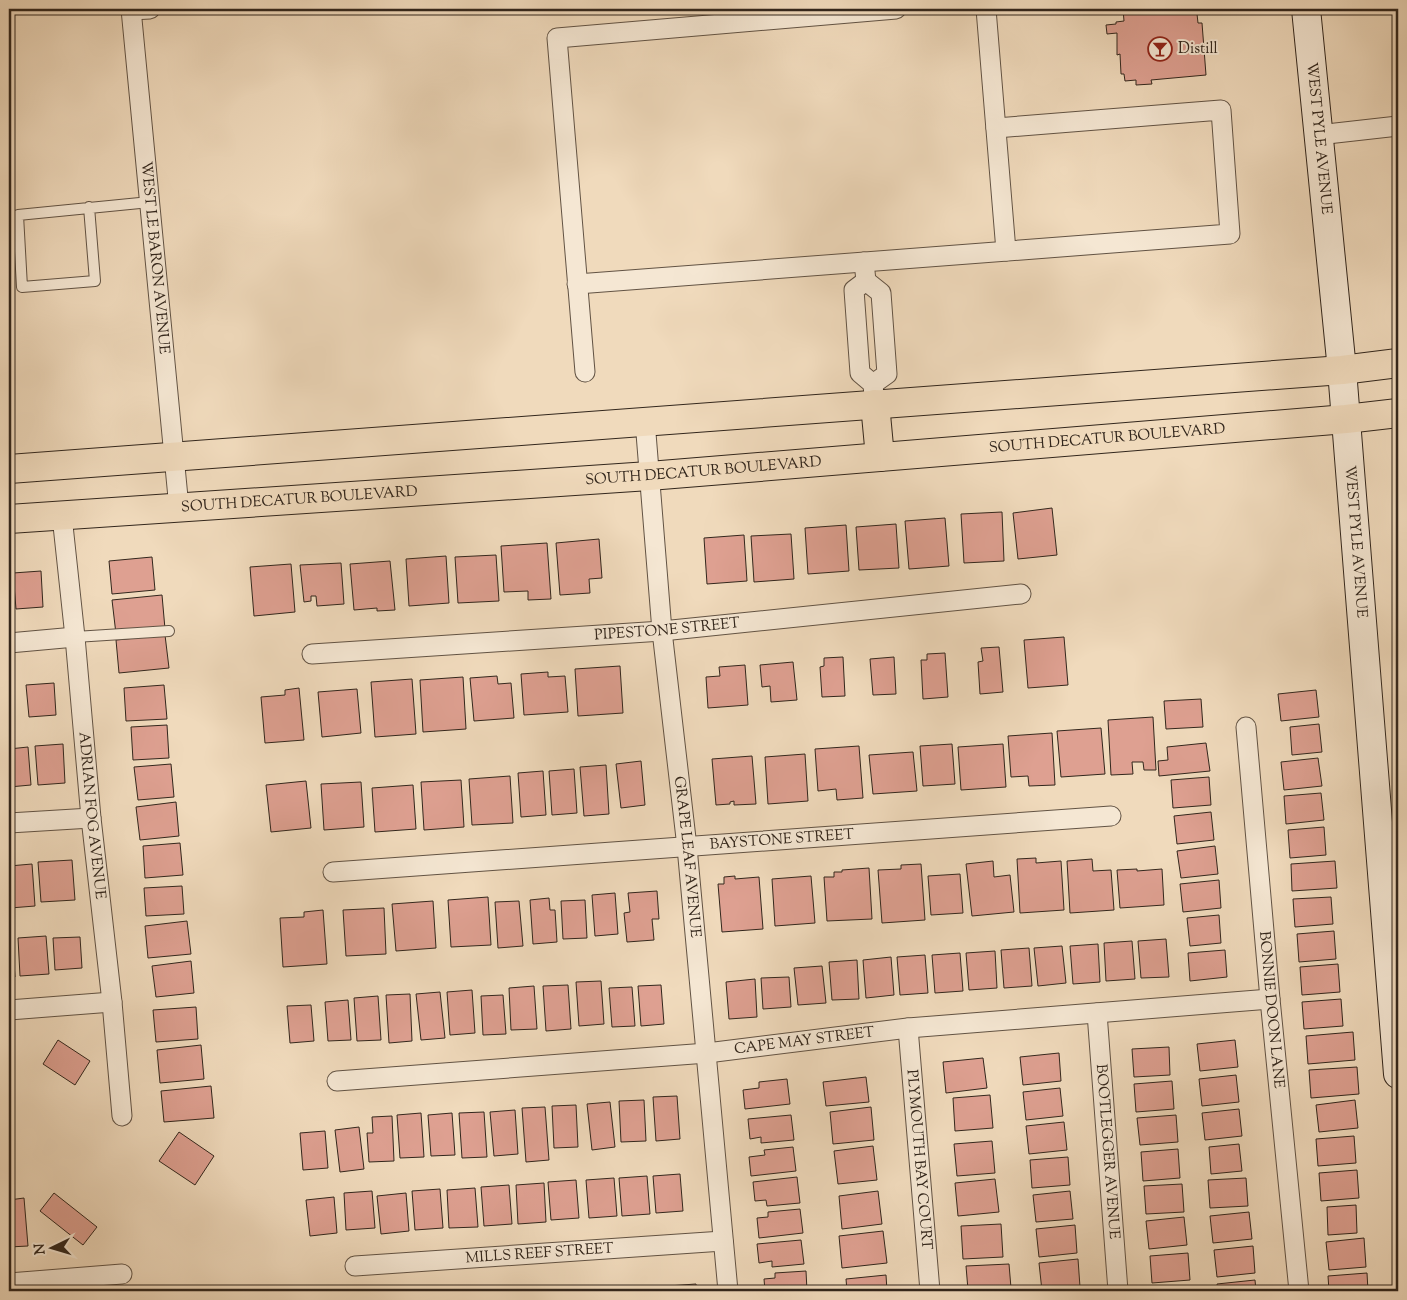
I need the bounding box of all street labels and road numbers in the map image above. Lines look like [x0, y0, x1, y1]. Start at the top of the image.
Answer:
street label: WEST PYLE AVENUE [1301, 61, 1337, 216]
street label: WEST LE BARON AVENUE [135, 161, 175, 355]
street label: SOUTH DECATUR BOULEVARD [988, 418, 1226, 459]
street label: SOUTH DECATUR BOULEVARD [584, 451, 822, 491]
street label: WEST PYLE AVENUE [1339, 465, 1372, 619]
street label: SOUTH DECATUR BOULEVARD [180, 481, 418, 518]
street label: PIPESTONE STREET [594, 612, 741, 646]
street label: ADRIAN FOG AVENUE [73, 731, 111, 900]
street label: GRAPE LEAF AVENUE [668, 775, 706, 939]
street label: BAYSTONE STREET [709, 824, 855, 855]
street label: BONNIE DOON LANE [1254, 930, 1289, 1090]
street label: CAPE MAY STREET [733, 1022, 876, 1060]
street label: BOOTLEGGER AVENUE [1090, 1063, 1125, 1240]
street label: PLYMOUTH BAY COURT [901, 1069, 937, 1251]
street label: MILLS REEF STREET [465, 1238, 615, 1269]

